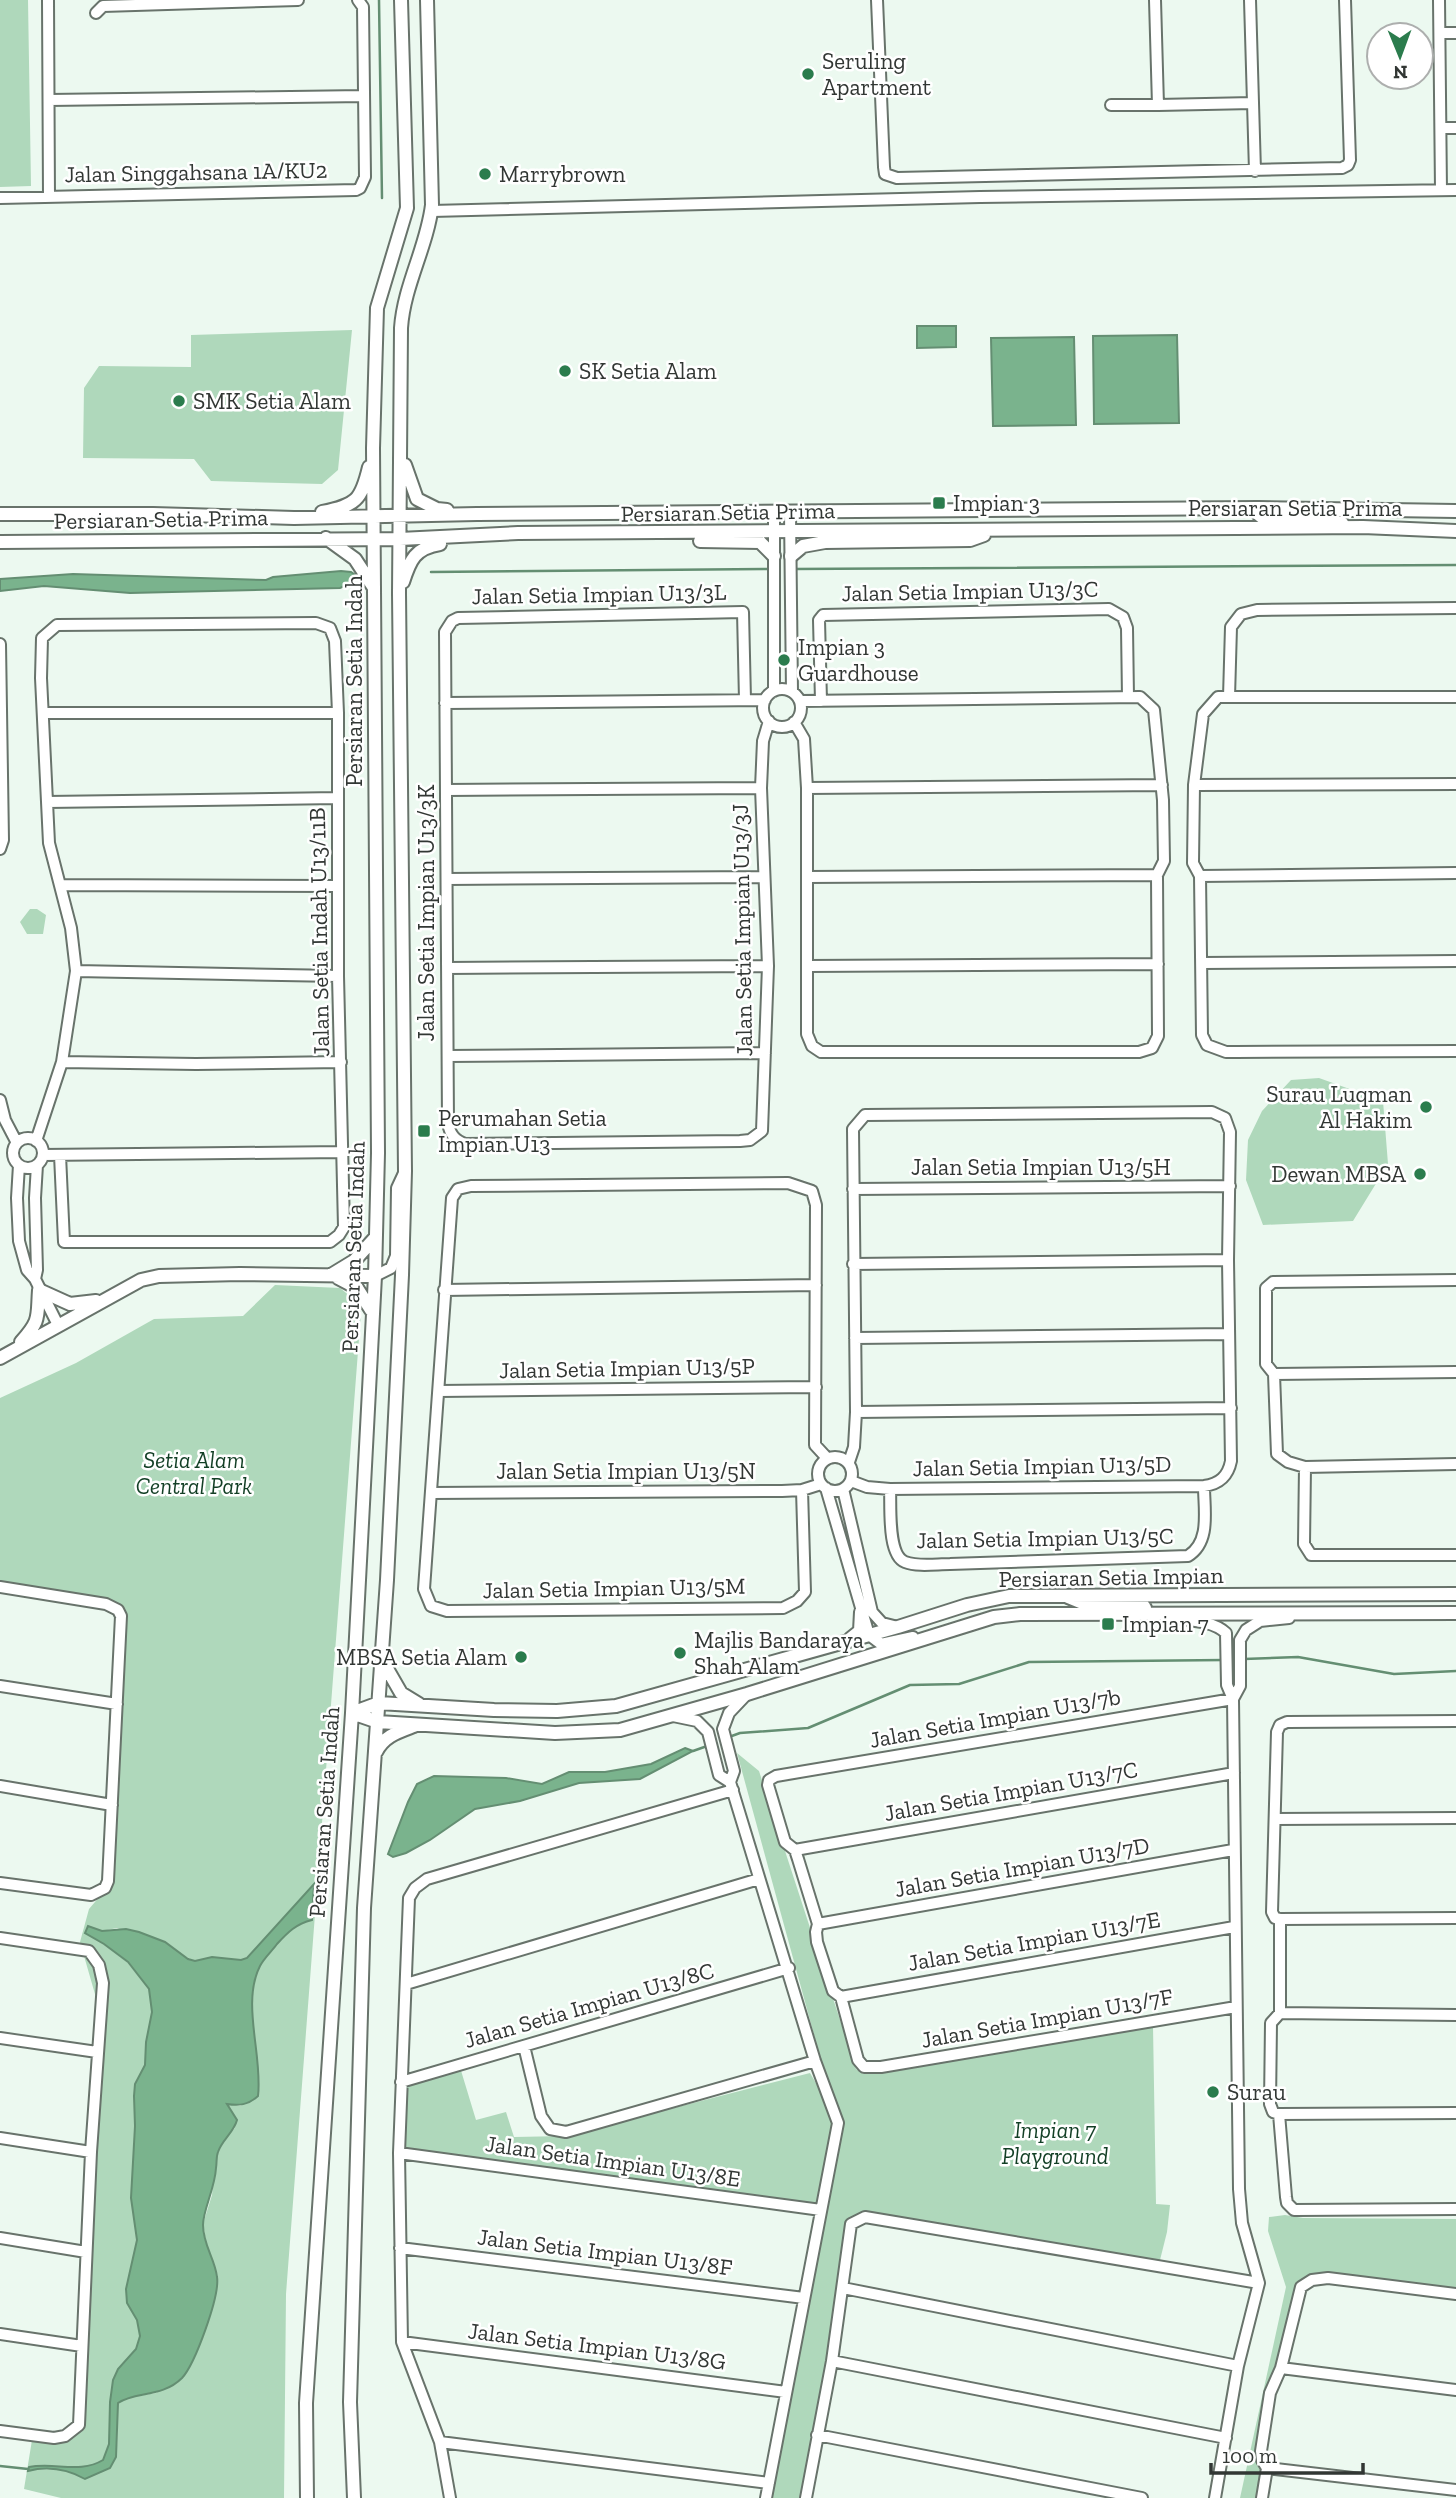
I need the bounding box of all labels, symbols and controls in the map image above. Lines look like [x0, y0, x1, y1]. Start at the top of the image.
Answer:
north arrow [1365, 21, 1435, 91]
place label: Seruling Apartment [822, 47, 932, 101]
text: N [1393, 61, 1408, 84]
marker: Seruling Apartment [800, 66, 816, 82]
street label: Jalan Singgahsana 1A/KU2 [64, 156, 328, 188]
place label: Marrybrown [499, 160, 626, 188]
marker: Marrybrown [477, 166, 493, 182]
place label: SK Setia Alam [579, 357, 717, 385]
marker: SK Setia Alam [557, 363, 573, 379]
place label: SMK Setia Alam [193, 387, 351, 415]
marker: SMK Setia Alam [171, 393, 187, 409]
place label: Impian 3 [953, 489, 1040, 517]
street label: Persiaran Setia Prima [1188, 494, 1402, 522]
marker: Impian 3 [931, 495, 947, 511]
street label: Persiaran Setia Prima [620, 496, 836, 528]
street label: Persiaran Setia Prima [53, 503, 269, 535]
street label: Persiaran Setia Indah [340, 575, 368, 787]
street label: Jalan Setia Impian U13/3C [841, 575, 1099, 607]
street label: Jalan Setia Impian U13/3L [471, 578, 727, 610]
place label: Impian 3 Guardhouse [798, 633, 919, 687]
marker: Impian 3 Guardhouse [776, 652, 792, 668]
street label: Jalan Setia Impian U13/3K [412, 784, 440, 1041]
street label: Jalan Setia Impian U13/3J [726, 803, 758, 1057]
street label: Jalan Setia Indah U13/11B [303, 807, 335, 1057]
place label: Surau Luqman Al Hakim [1266, 1080, 1412, 1134]
marker: Surau Luqman Al Hakim [1418, 1099, 1434, 1115]
place label: Perumahan Setia Impian U13 [438, 1104, 607, 1158]
marker: Perumahan Setia Impian U13 [416, 1123, 432, 1139]
street label: Persiaran Setia Indah [335, 1141, 371, 1353]
street label: Jalan Setia Impian U13/5H [911, 1153, 1171, 1181]
place label: Dewan MBSA [1271, 1160, 1407, 1188]
marker: Dewan MBSA [1412, 1166, 1428, 1182]
street label: Jalan Setia Impian U13/5P [499, 1352, 755, 1384]
park label: Setia Alam Central Park [136, 1446, 252, 1500]
street label: Jalan Setia Impian U13/5D [912, 1450, 1172, 1482]
street label: Jalan Setia Impian U13/5N [496, 1457, 756, 1485]
street label: Jalan Setia Impian U13/5C [916, 1522, 1174, 1554]
street label: Persiaran Setia Impian [998, 1561, 1224, 1593]
street label: Jalan Setia Impian U13/5M [482, 1572, 746, 1604]
place label: Impian 7 [1122, 1610, 1209, 1638]
marker: Impian 7 [1100, 1616, 1116, 1632]
place label: Majlis Bandaraya Shah Alam [694, 1626, 864, 1680]
place label: MBSA Setia Alam [336, 1643, 507, 1671]
marker: Majlis Bandaraya Shah Alam [672, 1645, 688, 1661]
marker: MBSA Setia Alam [513, 1649, 529, 1665]
street label: Jalan Setia Impian U13/7b [867, 1682, 1123, 1754]
street label: Persiaran Setia Indah [303, 1705, 345, 1918]
street label: Jalan Setia Impian U13/7C [882, 1755, 1140, 1827]
street label: Jalan Setia Impian U13/7D [892, 1831, 1152, 1903]
street label: Jalan Setia Impian U13/7E [906, 1905, 1162, 1977]
street label: Jalan Setia Impian U13/8C [461, 1956, 717, 2054]
street label: Jalan Setia Impian U13/7F [919, 1982, 1175, 2054]
place label: Surau [1227, 2078, 1286, 2106]
marker: Surau [1205, 2084, 1221, 2100]
park label: Impian 7 Playground [1001, 2116, 1109, 2170]
street label: Jalan Setia Impian U13/8E [484, 2129, 742, 2193]
street label: Jalan Setia Impian U13/8F [476, 2222, 734, 2282]
street label: Jalan Setia Impian U13/8G [467, 2316, 728, 2376]
scale bar [1211, 2432, 1363, 2476]
text: 100 m [1222, 2443, 1277, 2468]

